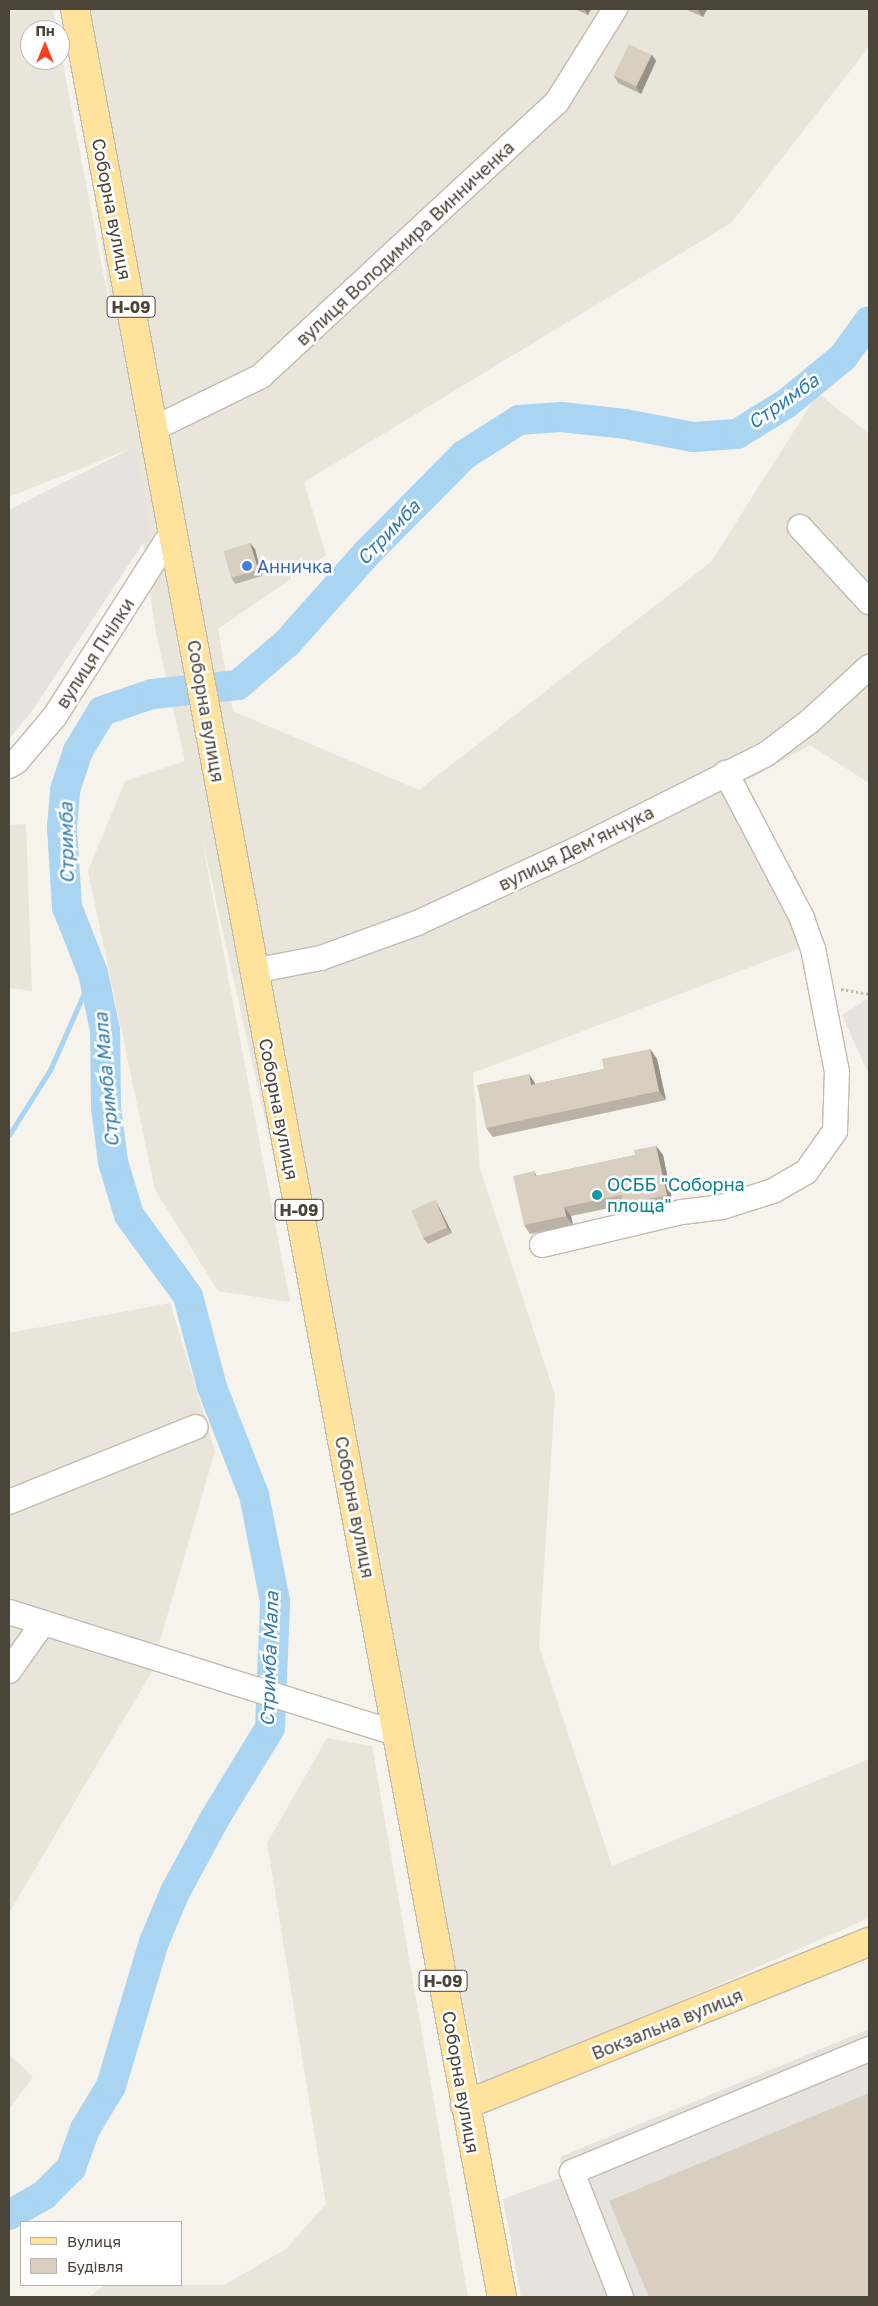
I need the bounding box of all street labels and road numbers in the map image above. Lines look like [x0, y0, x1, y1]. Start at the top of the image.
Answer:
street label: Соборна вулиця [88, 136, 136, 282]
street label: вулиця Володимира Винниченка [291, 136, 519, 350]
road number: Н-09 [106, 294, 156, 320]
street label: вулиця Пчілки [51, 594, 139, 712]
street label: Соборна вулиця [183, 638, 229, 784]
street label: вулиця Демʼянчука [495, 801, 657, 895]
street label: Соборна вулиця [255, 1036, 303, 1182]
road number: Н-09 [274, 1196, 324, 1224]
street label: Соборна вулиця [331, 1434, 379, 1580]
road number: Н-09 [418, 1968, 468, 1994]
street label: Вокзальна вулиця [588, 1984, 746, 2064]
street label: Соборна вулиця [438, 2009, 484, 2155]

